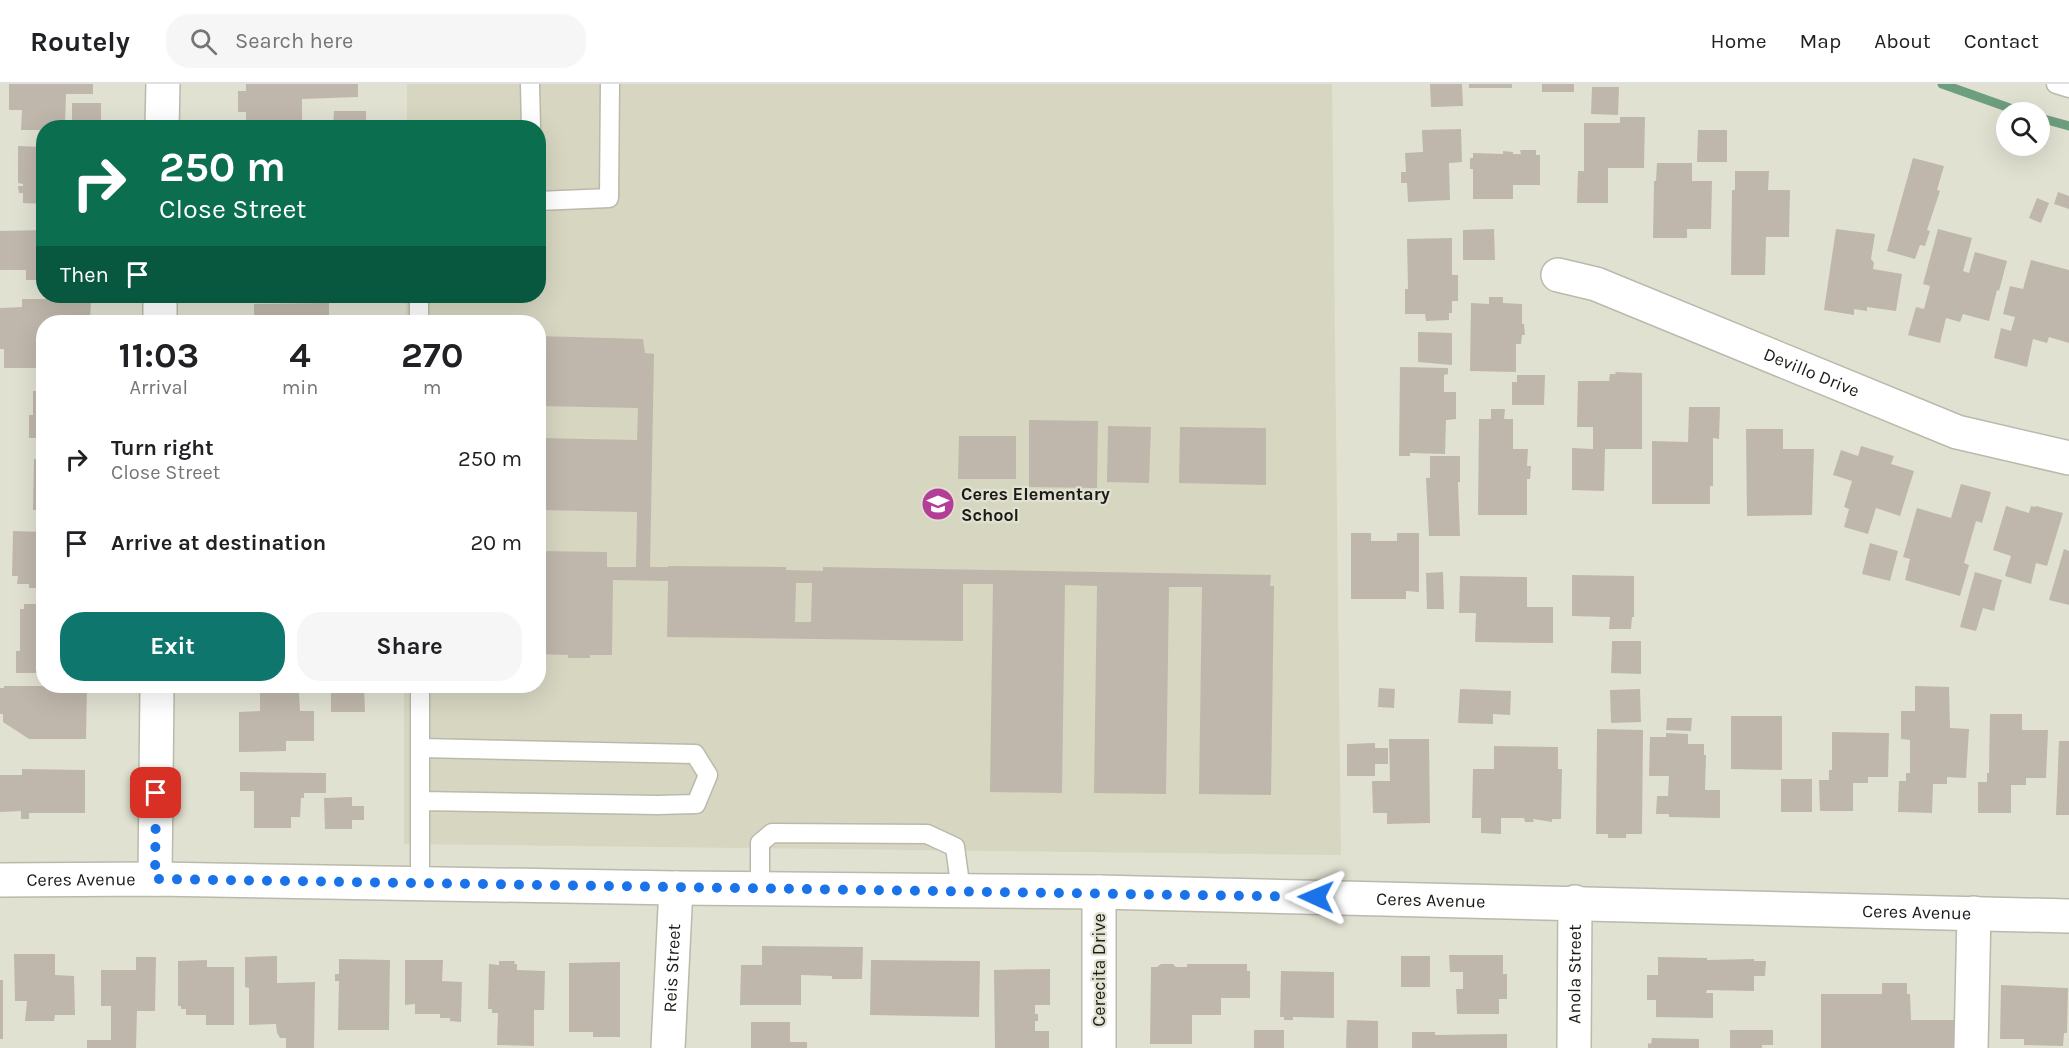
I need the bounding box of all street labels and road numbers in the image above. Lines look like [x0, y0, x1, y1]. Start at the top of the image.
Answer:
street label: Devillo Drive [1760, 343, 1863, 402]
street label: Ceres Avenue [26, 868, 136, 891]
street label: Ceres Avenue [1376, 888, 1486, 913]
street label: Ceres Avenue [1862, 900, 1971, 925]
street label: Cerecita Drive [1088, 913, 1110, 1027]
street label: Reis Street [659, 923, 685, 1013]
street label: Anola Street [1563, 924, 1586, 1024]

